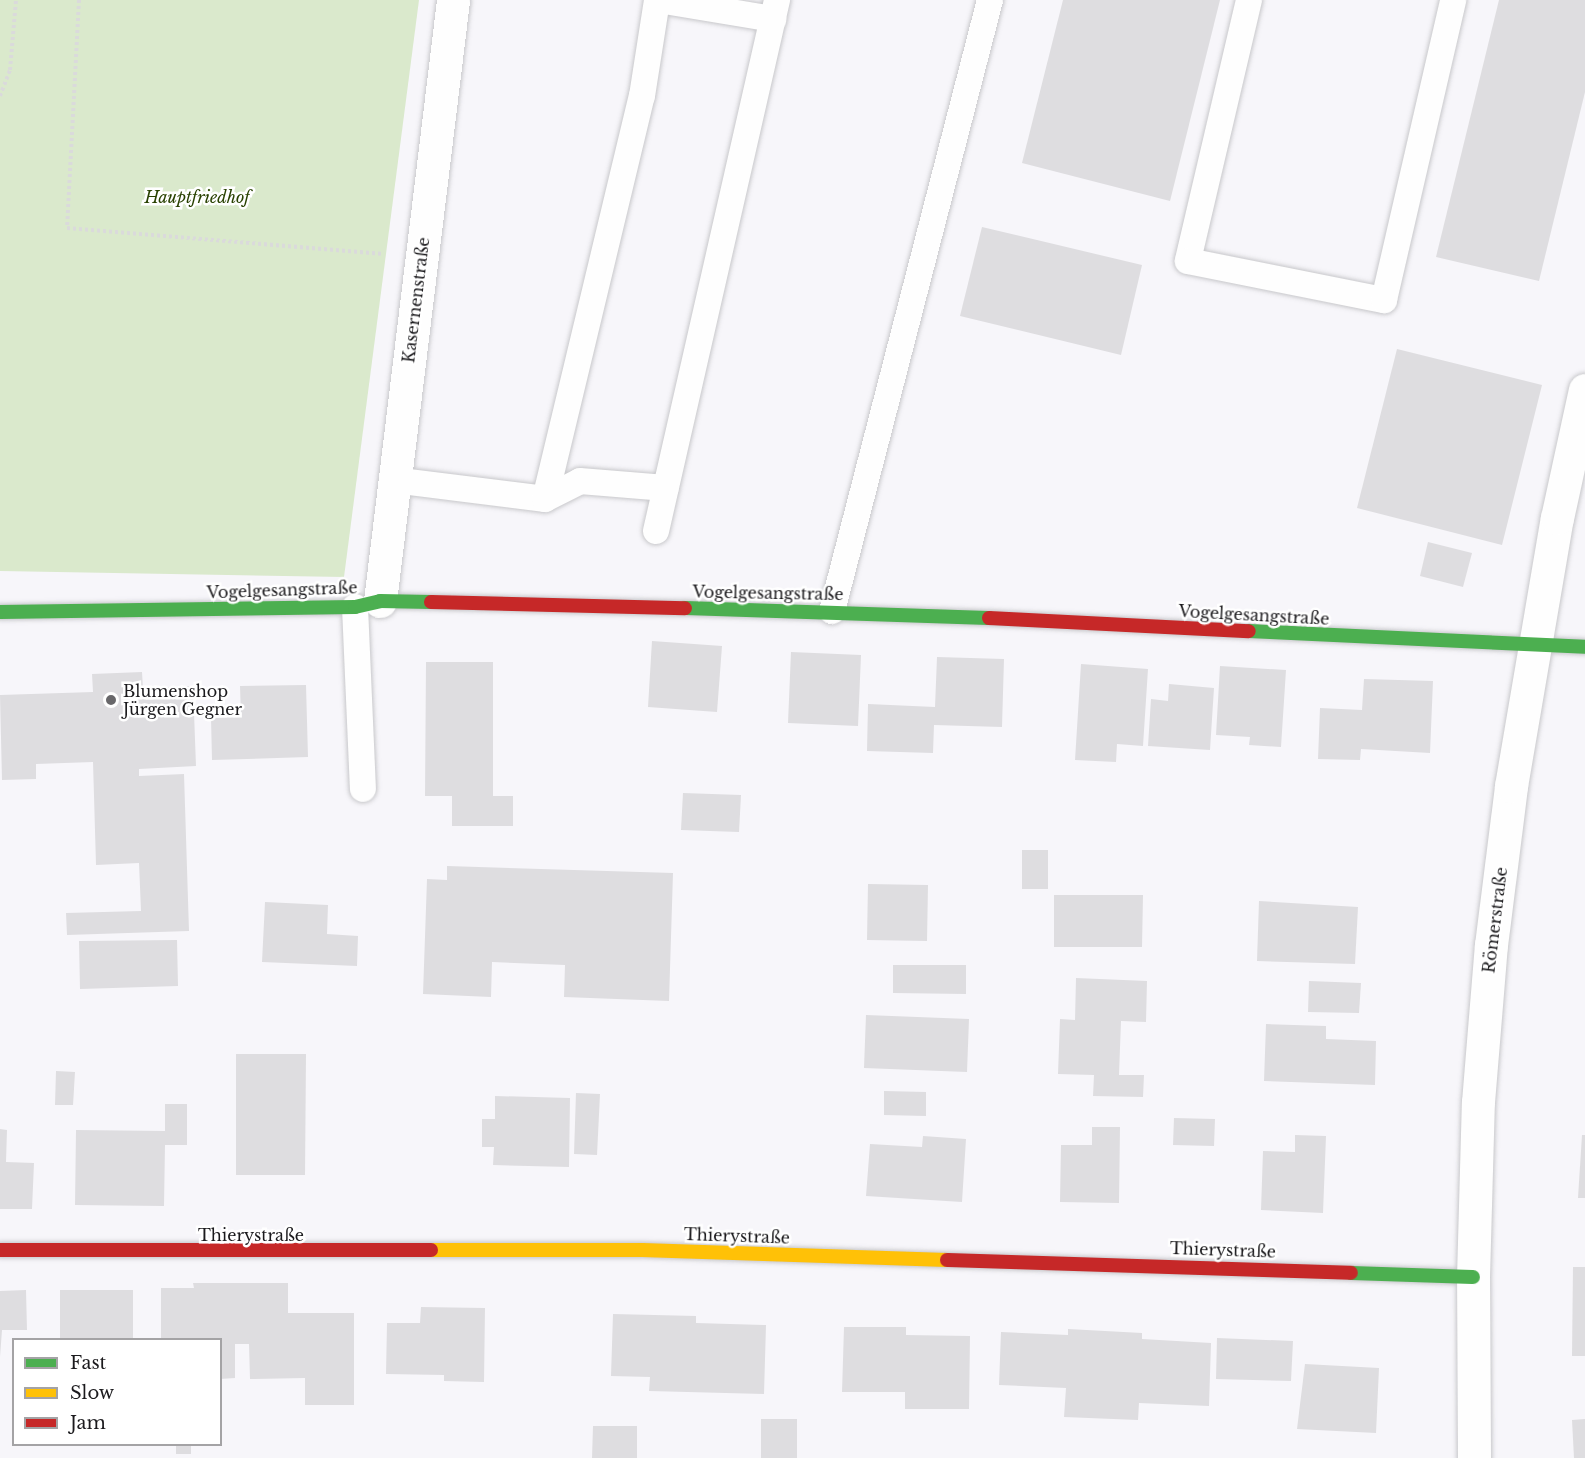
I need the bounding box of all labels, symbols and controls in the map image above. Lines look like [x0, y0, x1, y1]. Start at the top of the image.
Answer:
park label: Hauptfriedhof [144, 187, 250, 207]
street label: Kasernenstraße [399, 236, 433, 364]
street label: Vogelgesangstraße [206, 578, 358, 602]
street label: Vogelgesangstraße [692, 582, 844, 604]
street label: Vogelgesangstraße [1178, 601, 1330, 629]
place label: Blumenshop Jürgen Gegner [123, 681, 242, 719]
marker: Blumenshop Jürgen Gegner [104, 693, 118, 707]
street label: Römerstraße [1479, 866, 1511, 974]
street label: Thierystraße [198, 1225, 304, 1245]
street label: Thierystraße [684, 1225, 790, 1247]
street label: Thierystraße [1170, 1239, 1276, 1261]
legend [12, 1338, 222, 1446]
text: Fast [70, 1352, 106, 1374]
text: Slow [70, 1382, 114, 1404]
text: Jam [70, 1412, 106, 1434]

